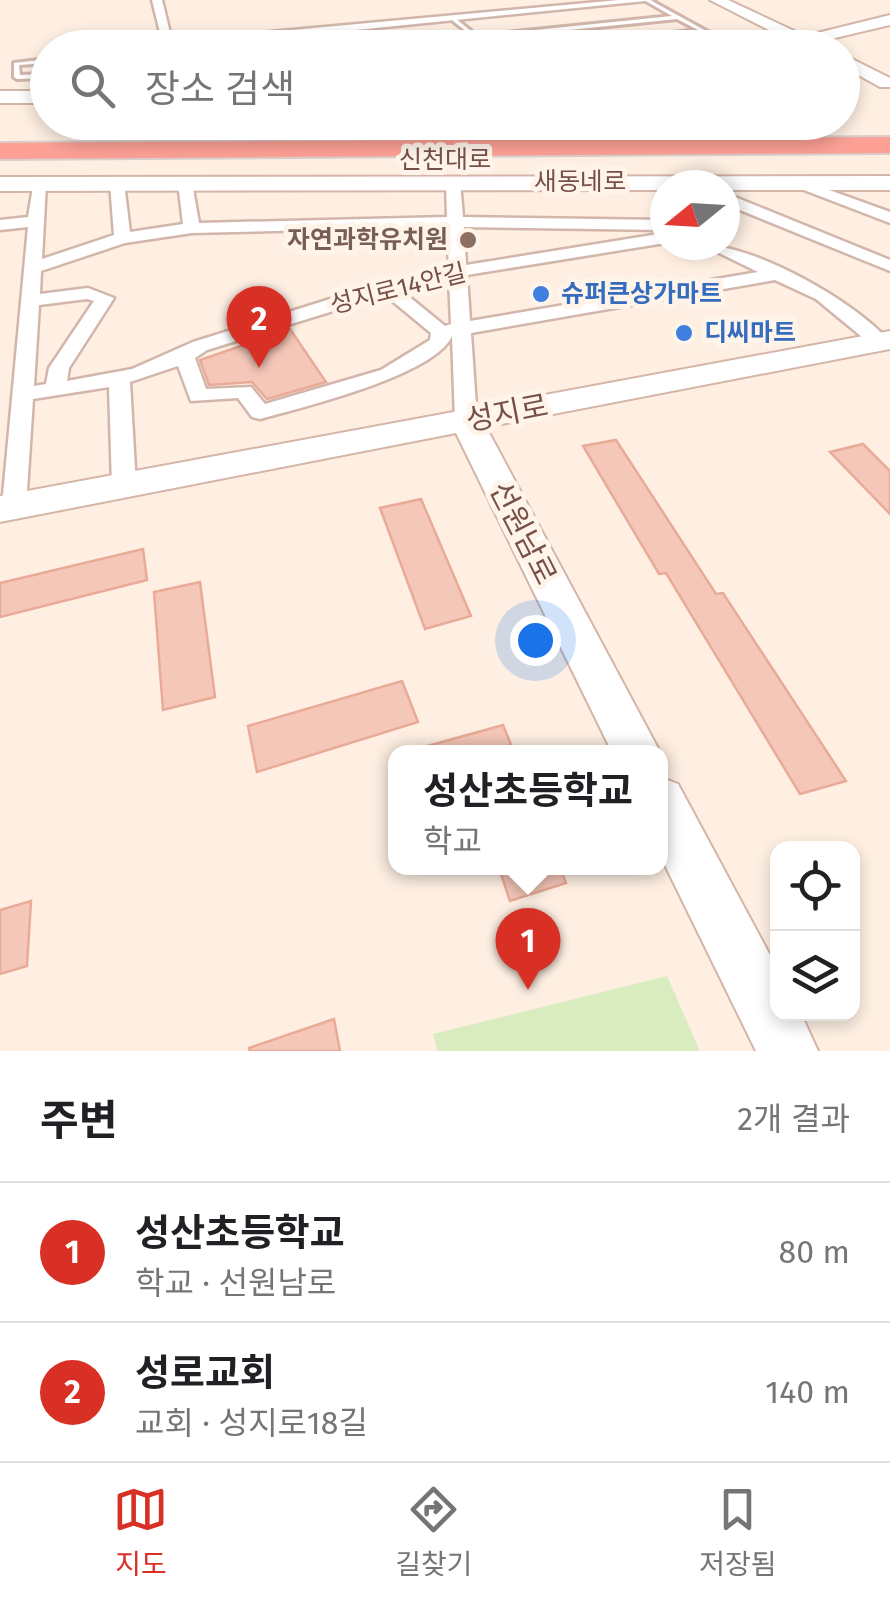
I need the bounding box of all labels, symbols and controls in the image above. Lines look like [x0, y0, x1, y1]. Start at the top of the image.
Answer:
search box [30, 30, 860, 140]
icon: search [65, 58, 120, 113]
text: 장소 검색 [145, 66, 295, 112]
street label: 신천대로 [399, 145, 491, 175]
street label: 새동네로 [534, 167, 626, 197]
north arrow [650, 170, 740, 260]
place label: 자연과학유치원 [287, 225, 448, 255]
marker: 자연과학유치원 [457, 229, 479, 251]
street label: 성지로14안길 [327, 258, 469, 320]
place label: 슈퍼큰상가마트 [561, 279, 722, 309]
marker: 슈퍼큰상가마트 [530, 283, 552, 305]
pin: 2 [226, 286, 292, 368]
place label: 디씨마트 [704, 318, 796, 348]
marker: 디씨마트 [673, 322, 695, 344]
street label: 성지로 [463, 387, 551, 439]
street label: 선원남로 [482, 476, 564, 590]
your location [510, 615, 561, 666]
popup [388, 745, 668, 875]
text: 성산초등학교 [423, 768, 633, 814]
text: 학교 [423, 822, 482, 860]
map controls [770, 841, 860, 1021]
button: locate [770, 841, 860, 931]
pin: 1 [496, 908, 560, 990]
button: layers [770, 931, 860, 1021]
text: 주변 [40, 1096, 117, 1146]
text: 2개 결과 [737, 1100, 850, 1138]
text: 성산초등학교 [135, 1210, 345, 1256]
text: 1 [65, 1233, 80, 1271]
text: 80 m [779, 1233, 850, 1271]
text: 학교 · 선원남로 [135, 1264, 336, 1302]
text: 성로교회 [135, 1350, 275, 1396]
text: 2 [64, 1373, 81, 1411]
text: 140 m [765, 1373, 850, 1411]
text: 교회 · 성지로18길 [135, 1404, 368, 1442]
tab: 지도 [113, 1482, 168, 1582]
tab: 길찾기 [395, 1482, 473, 1582]
tab: 저장됨 [699, 1482, 777, 1582]

